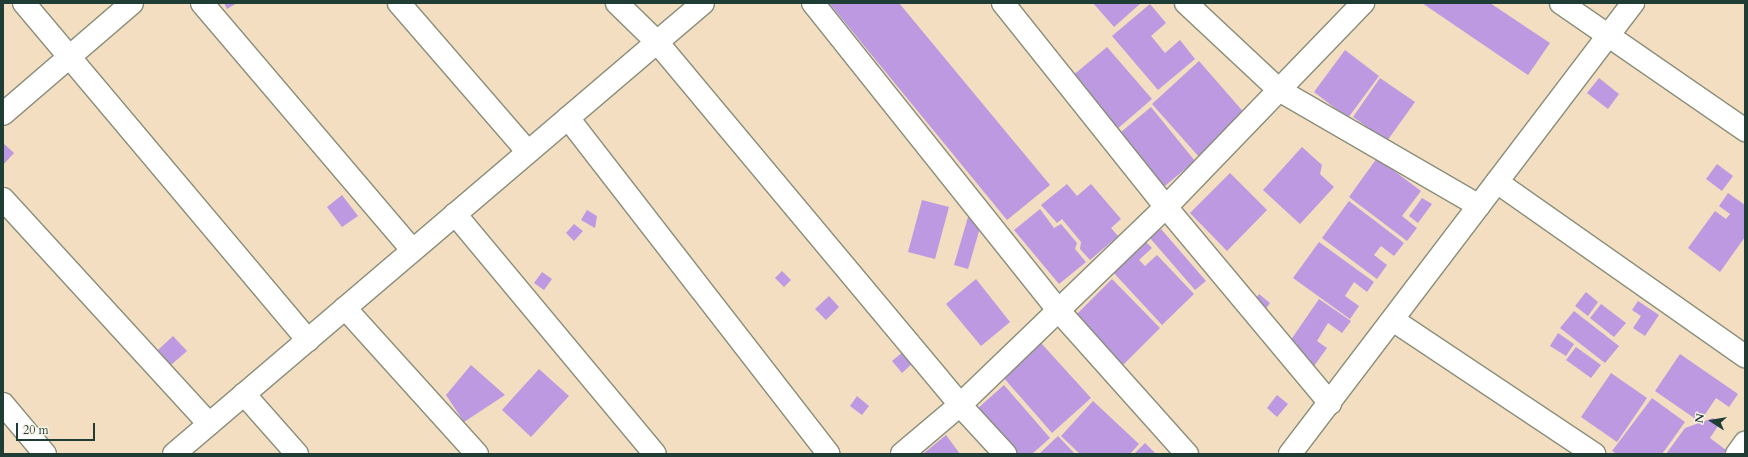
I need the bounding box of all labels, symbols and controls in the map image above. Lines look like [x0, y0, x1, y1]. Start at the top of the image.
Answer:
north arrow [1692, 401, 1732, 441]
text: N [1691, 412, 1708, 425]
scale bar [18, 415, 97, 441]
text: 20 m [23, 422, 49, 438]

